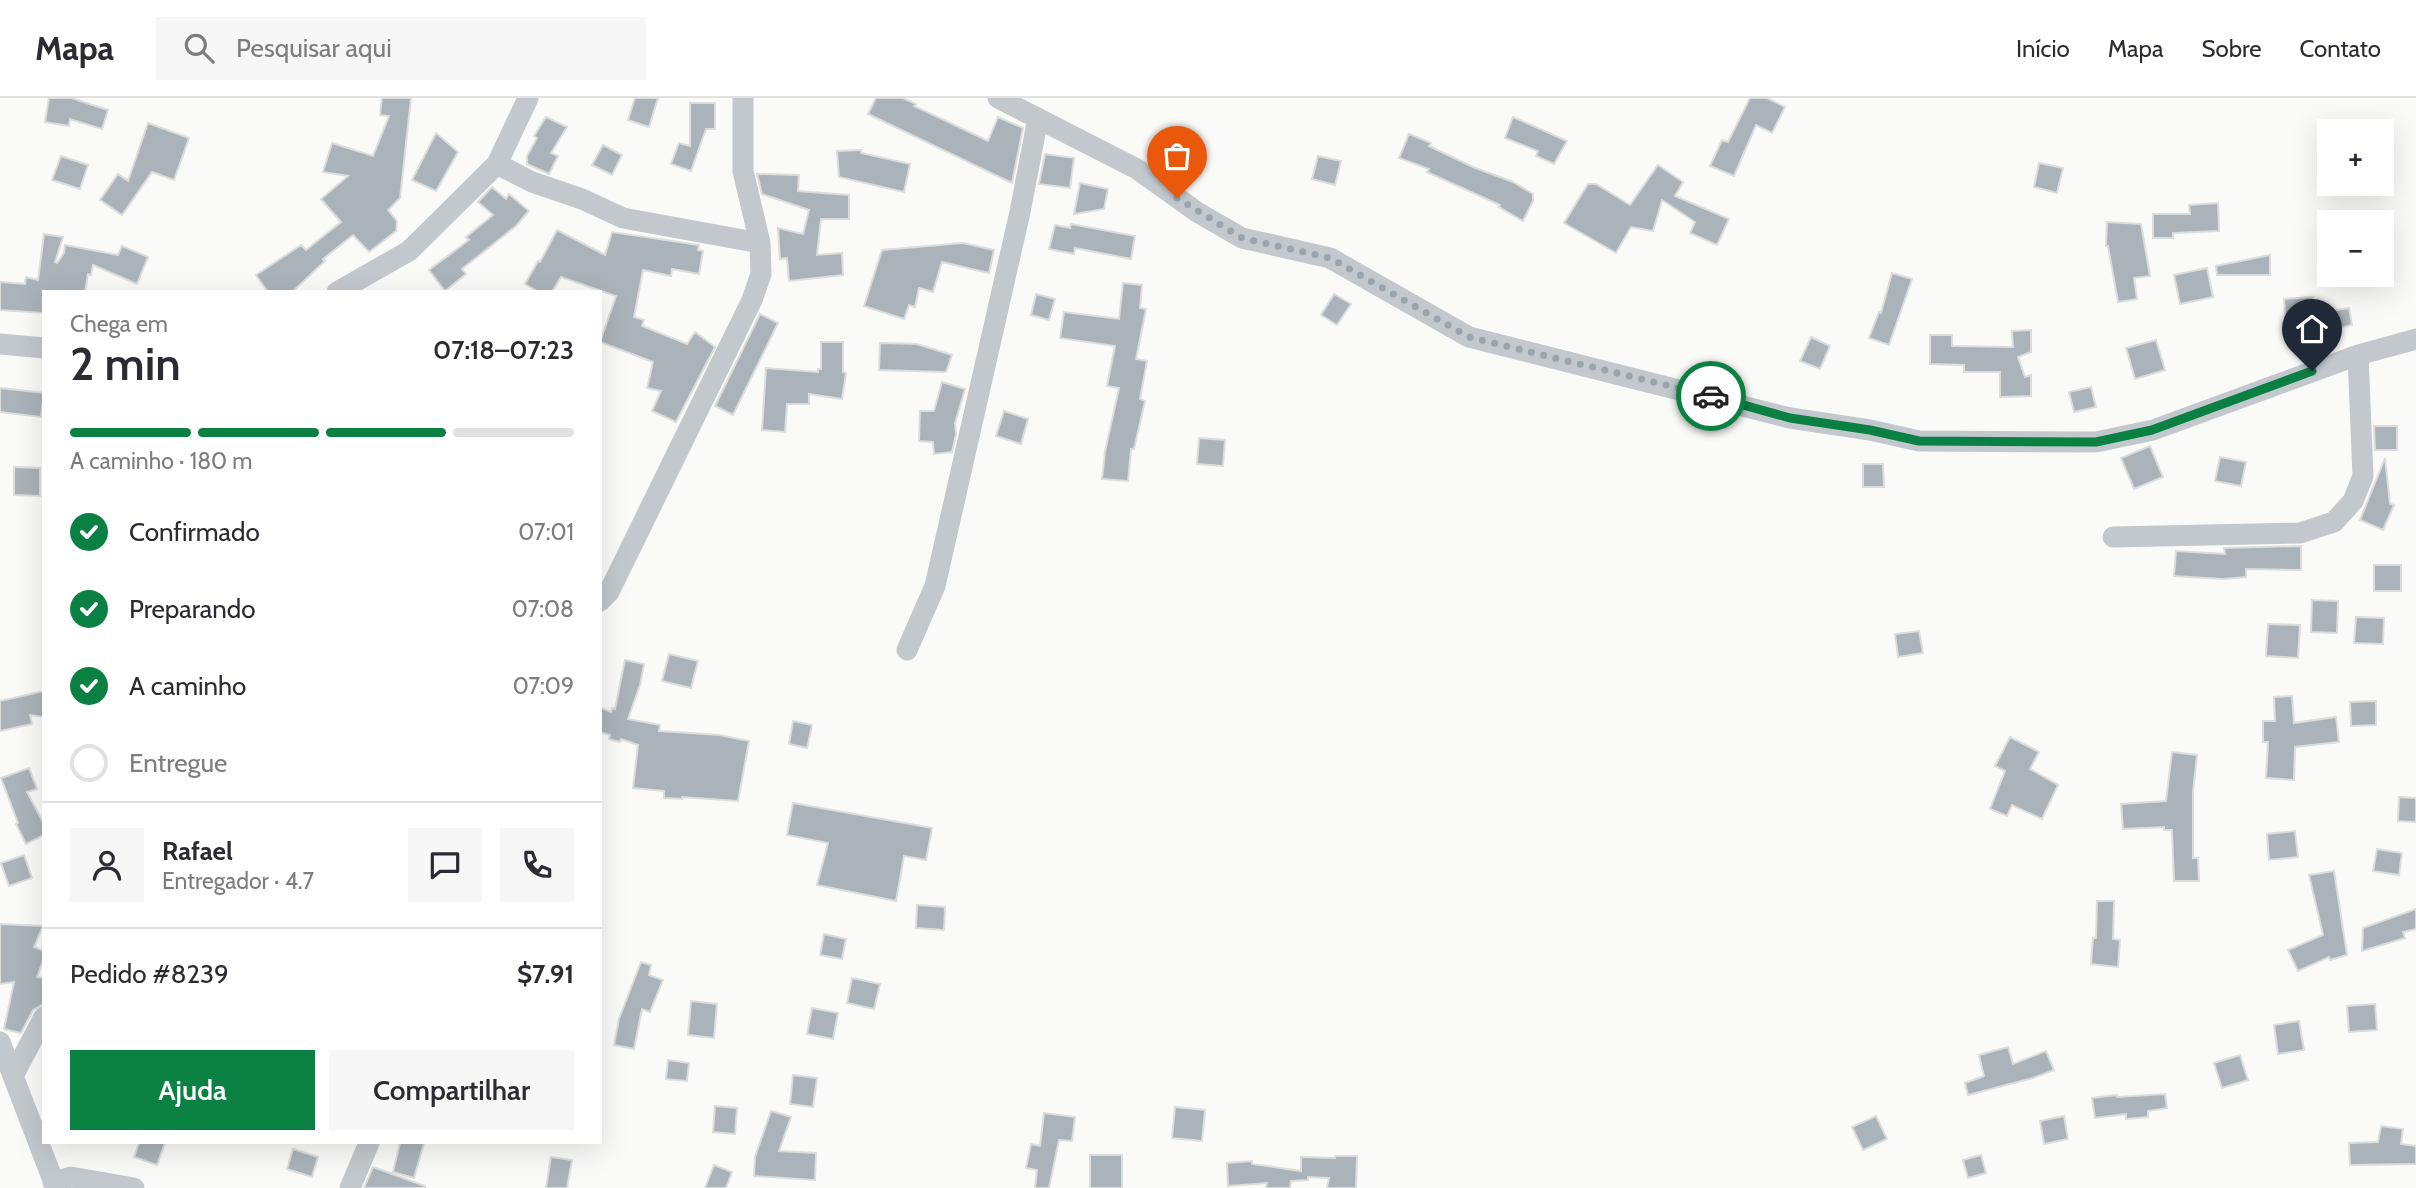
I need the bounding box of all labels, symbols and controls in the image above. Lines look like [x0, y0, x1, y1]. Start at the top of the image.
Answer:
search box [156, 17, 646, 80]
text: Mapa [35, 28, 114, 68]
icon: search [180, 29, 218, 67]
text: Pesquisar aqui [236, 32, 392, 64]
text: Início [2016, 34, 2070, 63]
text: Mapa [2108, 34, 2163, 63]
text: Sobre [2201, 34, 2262, 63]
text: Contato [2300, 34, 2381, 63]
map controls [2317, 119, 2394, 287]
button: + [2317, 119, 2394, 196]
pin [1147, 126, 1207, 198]
icon: bag [1158, 137, 1196, 175]
button: − [2317, 210, 2394, 287]
pin [2282, 299, 2342, 371]
text: Chega em [70, 310, 168, 338]
icon: home [2293, 310, 2331, 348]
text: 07:18–07:23 [433, 334, 574, 366]
text: 2 min [70, 336, 181, 392]
courier [1676, 361, 1746, 431]
icon: car [1692, 377, 1730, 415]
text: A caminho · 180 m [70, 447, 253, 475]
icon: check [70, 513, 108, 551]
text: Confirmado [129, 516, 260, 548]
text: 07:01 [518, 518, 574, 546]
icon: check [70, 590, 108, 628]
text: Preparando [129, 593, 256, 625]
text: 07:08 [512, 595, 574, 623]
icon: check [70, 667, 108, 705]
text: A caminho [129, 670, 246, 702]
text: 07:09 [513, 672, 574, 700]
text: Entregue [129, 747, 227, 779]
button: person [70, 828, 144, 902]
button: chat [408, 828, 482, 902]
button: phone [500, 828, 574, 902]
text: Rafael [162, 835, 233, 867]
text: Entregador · 4.7 [162, 867, 314, 895]
text: Pedido #8239 [70, 958, 229, 990]
text: $7.91 [517, 958, 574, 990]
button: Ajuda [70, 1050, 315, 1130]
button: Compartilhar [329, 1050, 574, 1130]

